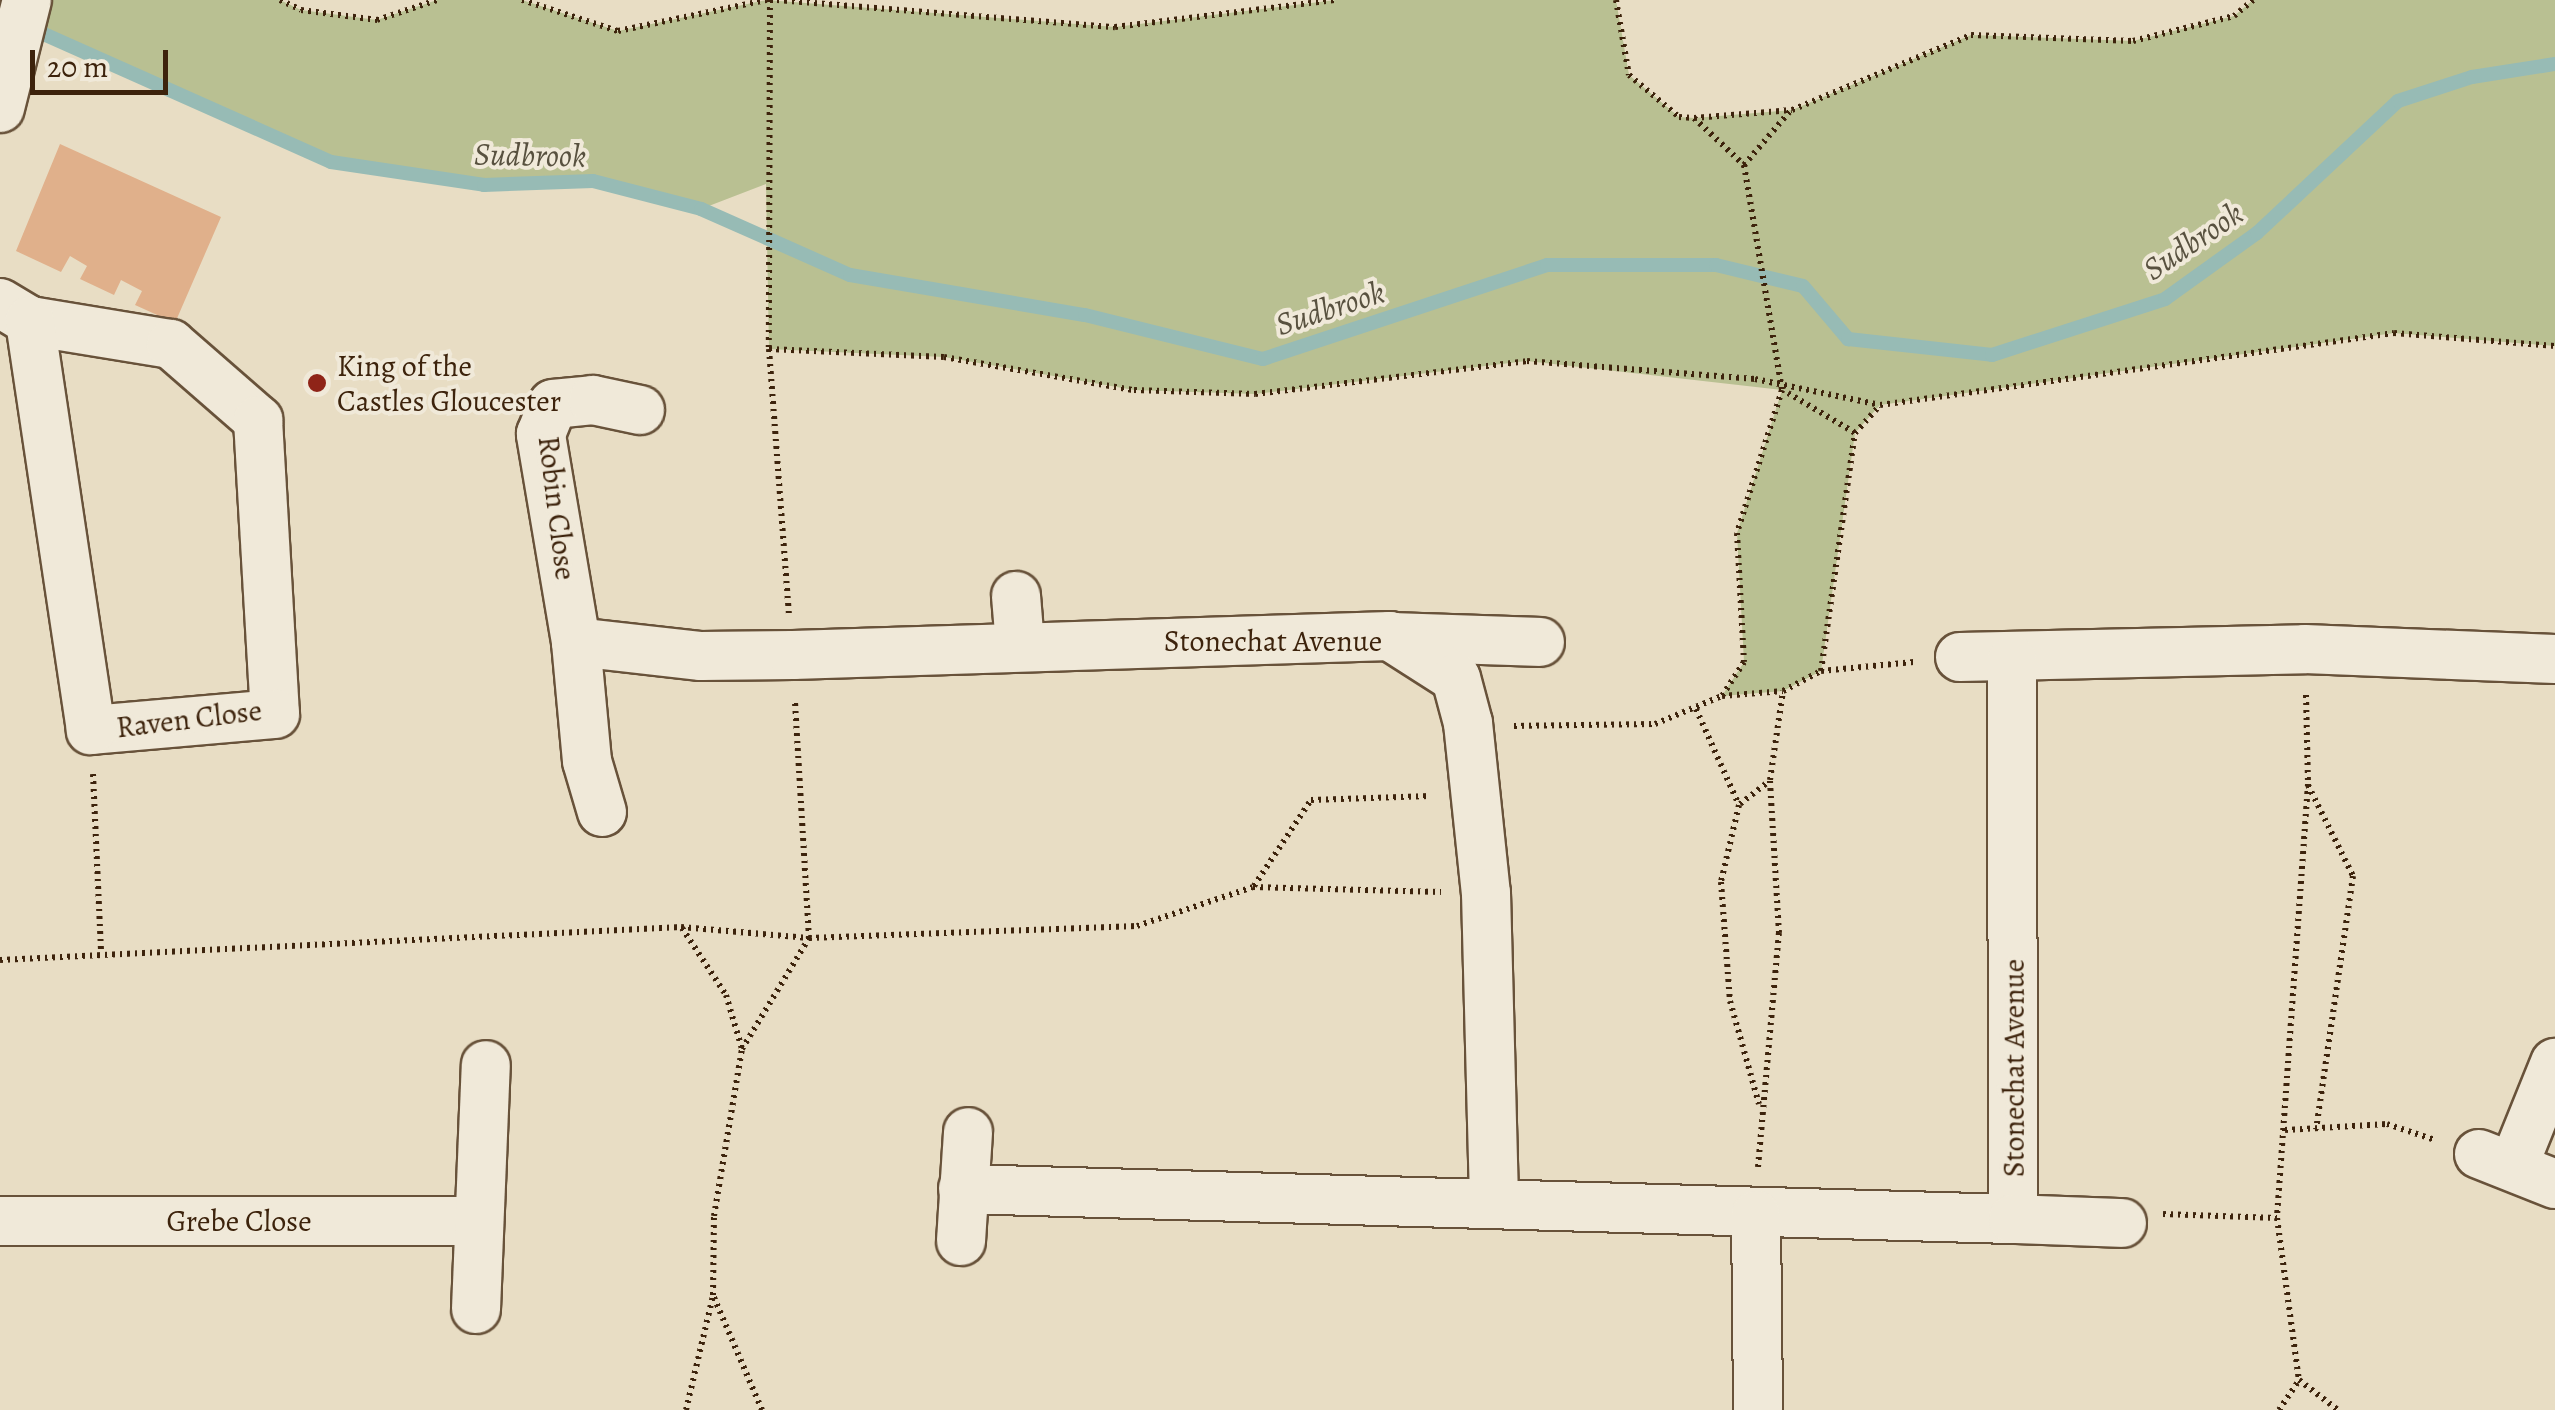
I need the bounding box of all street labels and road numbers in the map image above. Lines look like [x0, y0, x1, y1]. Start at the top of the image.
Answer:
street label: Robin Close [530, 434, 584, 582]
street label: Stonechat Avenue [1164, 623, 1382, 659]
street label: Raven Close [114, 692, 264, 746]
street label: Stonechat Avenue [1996, 959, 2032, 1177]
street label: Grebe Close [166, 1203, 312, 1239]

